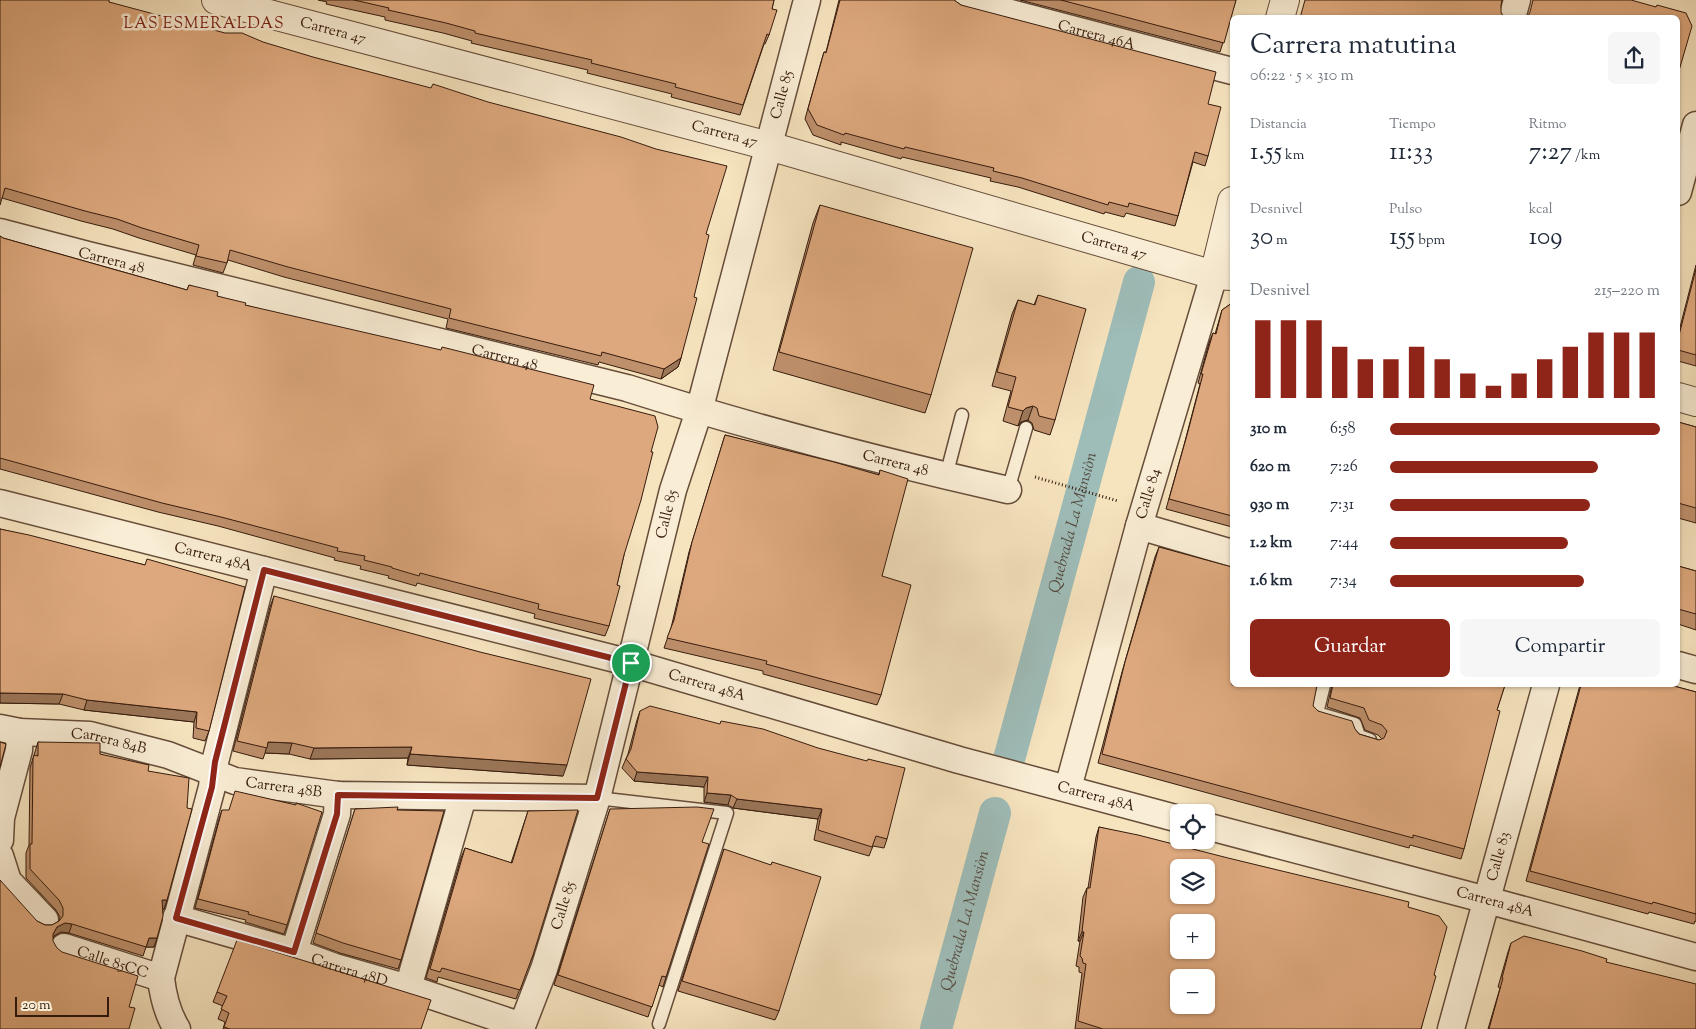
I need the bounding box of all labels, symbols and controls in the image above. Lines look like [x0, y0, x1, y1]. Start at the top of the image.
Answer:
street label: Carrera 47 [298, 12, 369, 50]
district label: LAS ESMERALDAS [124, 13, 285, 36]
street label: Carrera 46A [1055, 15, 1138, 56]
text: Carrera matutina [1250, 26, 1457, 66]
button: share [1608, 32, 1660, 84]
text: 06:22 · 5 × 310 m [1250, 65, 1354, 88]
street label: Calle 85 [766, 68, 799, 122]
street label: Carrera 47 [689, 115, 760, 153]
text: Distancia [1250, 115, 1307, 135]
text: Tiempo [1389, 115, 1436, 135]
text: Ritmo [1529, 115, 1567, 135]
text: 1.55 [1250, 135, 1282, 171]
text: 11:33 [1389, 135, 1433, 171]
text: 7:27 [1529, 135, 1572, 171]
text: km [1282, 146, 1304, 166]
text: /km [1572, 146, 1600, 166]
text: Desnivel [1250, 200, 1303, 220]
text: Pulso [1389, 200, 1422, 220]
text: kcal [1529, 200, 1553, 220]
text: 30 [1250, 220, 1273, 256]
text: 155 [1389, 220, 1415, 256]
text: 109 [1529, 220, 1562, 256]
street label: Carrera 47 [1078, 226, 1150, 266]
text: m [1273, 231, 1288, 251]
text: bpm [1415, 231, 1445, 251]
street label: Carrera 48 [76, 242, 147, 279]
text: Desnivel [1250, 280, 1310, 303]
text: 215–220 m [1594, 280, 1660, 303]
street label: Carrera 48 [469, 339, 540, 376]
text: 310 m [1250, 418, 1287, 441]
text: 6:58 [1330, 418, 1355, 441]
street label: Carrera 48 [860, 445, 931, 482]
water label: Quebrada La Mansiòn [1043, 449, 1104, 596]
text: 620 m [1250, 456, 1290, 479]
text: 7:26 [1330, 456, 1358, 479]
street label: Calle 84 [1131, 465, 1166, 522]
street label: Calle 85 [651, 487, 683, 541]
text: 930 m [1250, 494, 1289, 517]
text: 7:31 [1330, 494, 1354, 517]
text: 1.2 km [1250, 532, 1292, 555]
text: 7:44 [1330, 532, 1358, 555]
street label: Carrera 48A [172, 537, 254, 577]
text: 1.6 km [1250, 570, 1292, 593]
text: 7:34 [1330, 570, 1357, 593]
button: Guardar [1250, 619, 1450, 677]
button: Compartir [1460, 619, 1660, 677]
pin [610, 642, 652, 684]
icon: arrive [617, 649, 645, 677]
street label: Carrera 48A [666, 664, 748, 707]
street label: Carrera 84B [71, 724, 149, 760]
street label: Carrera 48B [244, 772, 324, 803]
street label: Carrera 48A [1055, 776, 1137, 817]
map controls [1170, 804, 1215, 1014]
button: locate [1170, 804, 1215, 849]
street label: Calle 83 [1482, 829, 1516, 884]
water label: Quebrada La Mansiòn [935, 848, 996, 994]
button: layers [1170, 859, 1215, 904]
street label: Calle 85 [546, 879, 581, 933]
street label: Carrera 48A [1454, 882, 1536, 923]
button: + [1170, 914, 1215, 959]
street label: Calle 85CC [74, 941, 151, 984]
street label: Carrera 48D [308, 948, 390, 992]
button: − [1170, 969, 1215, 1014]
scale bar [15, 994, 109, 1017]
text: 20 m [22, 996, 51, 1016]

